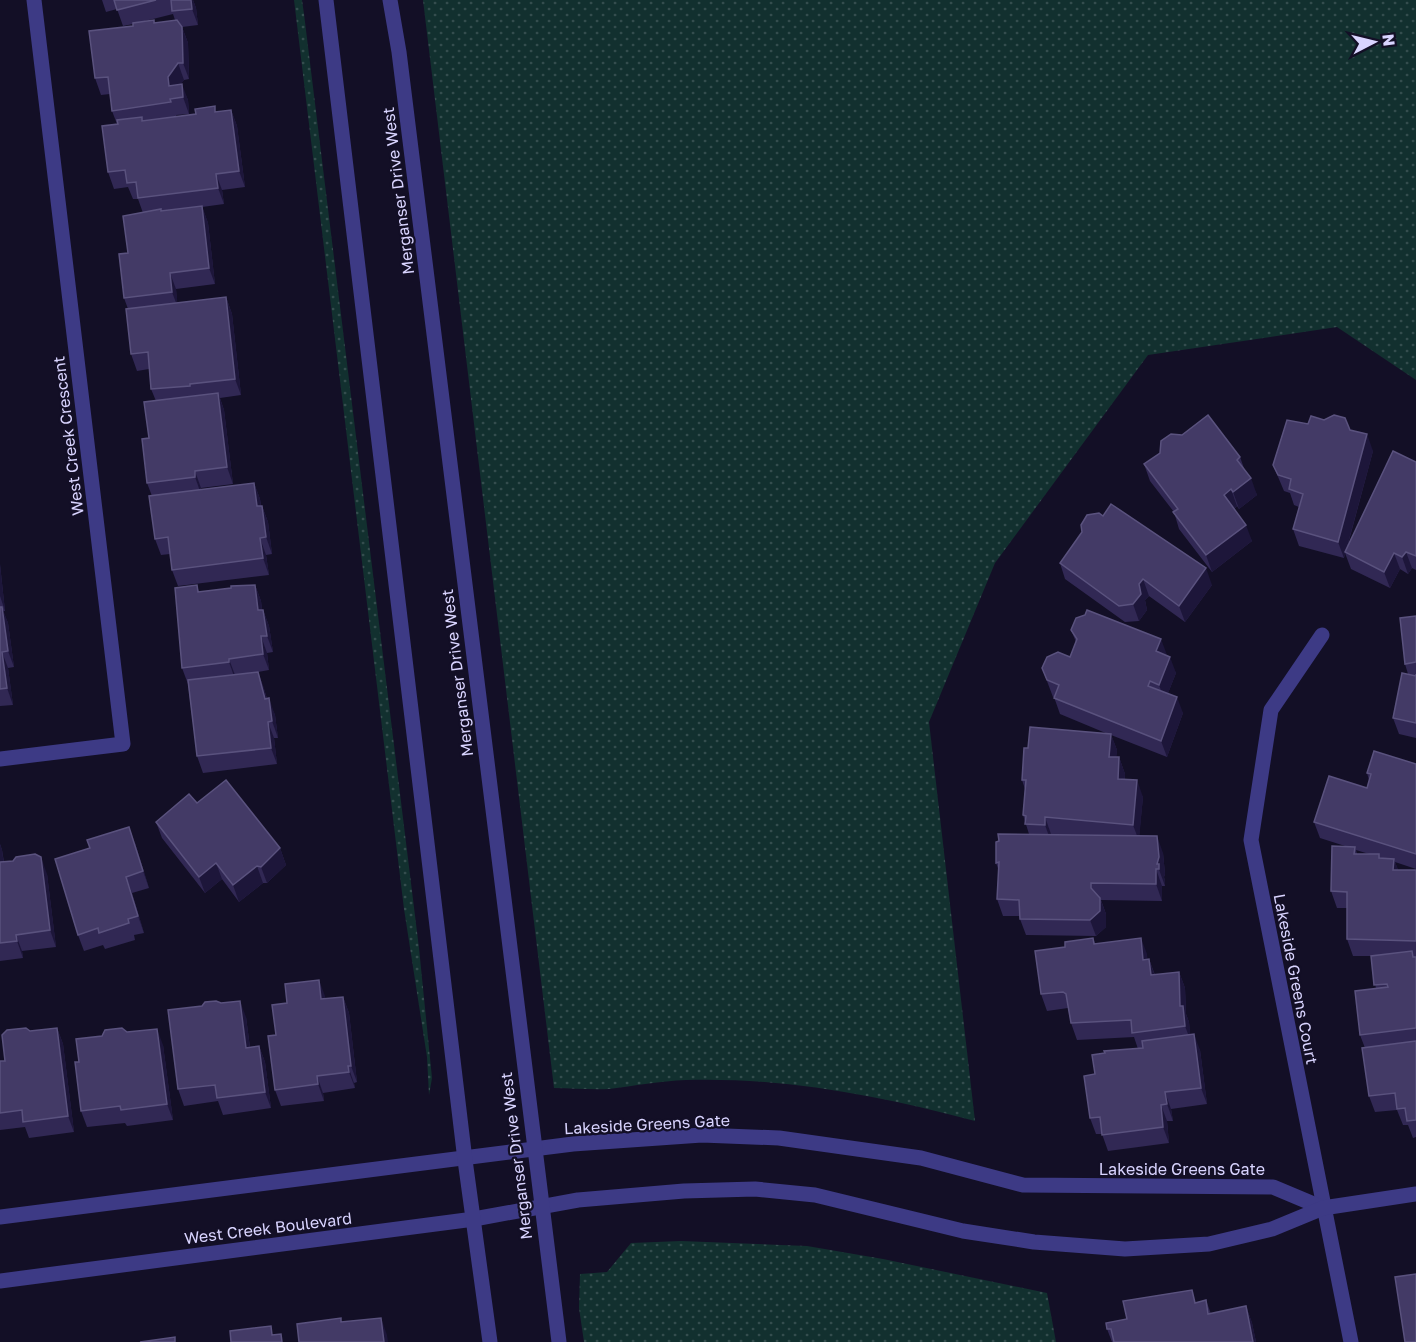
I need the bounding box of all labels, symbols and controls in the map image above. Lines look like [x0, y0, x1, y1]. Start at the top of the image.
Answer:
north arrow [1344, 12, 1404, 72]
text: N [1378, 33, 1400, 47]
street label: Merganser Drive West [378, 106, 418, 276]
street label: West Creek Crescent [48, 355, 88, 517]
street label: Merganser Drive West [437, 588, 477, 758]
street label: Lakeside Greens Court [1270, 892, 1322, 1066]
street label: Merganser Drive West [496, 1071, 536, 1241]
street label: Lakeside Greens Gate [563, 1110, 731, 1138]
street label: Lakeside Greens Gate [1099, 1159, 1265, 1179]
street label: West Creek Boulevard [183, 1208, 353, 1248]

